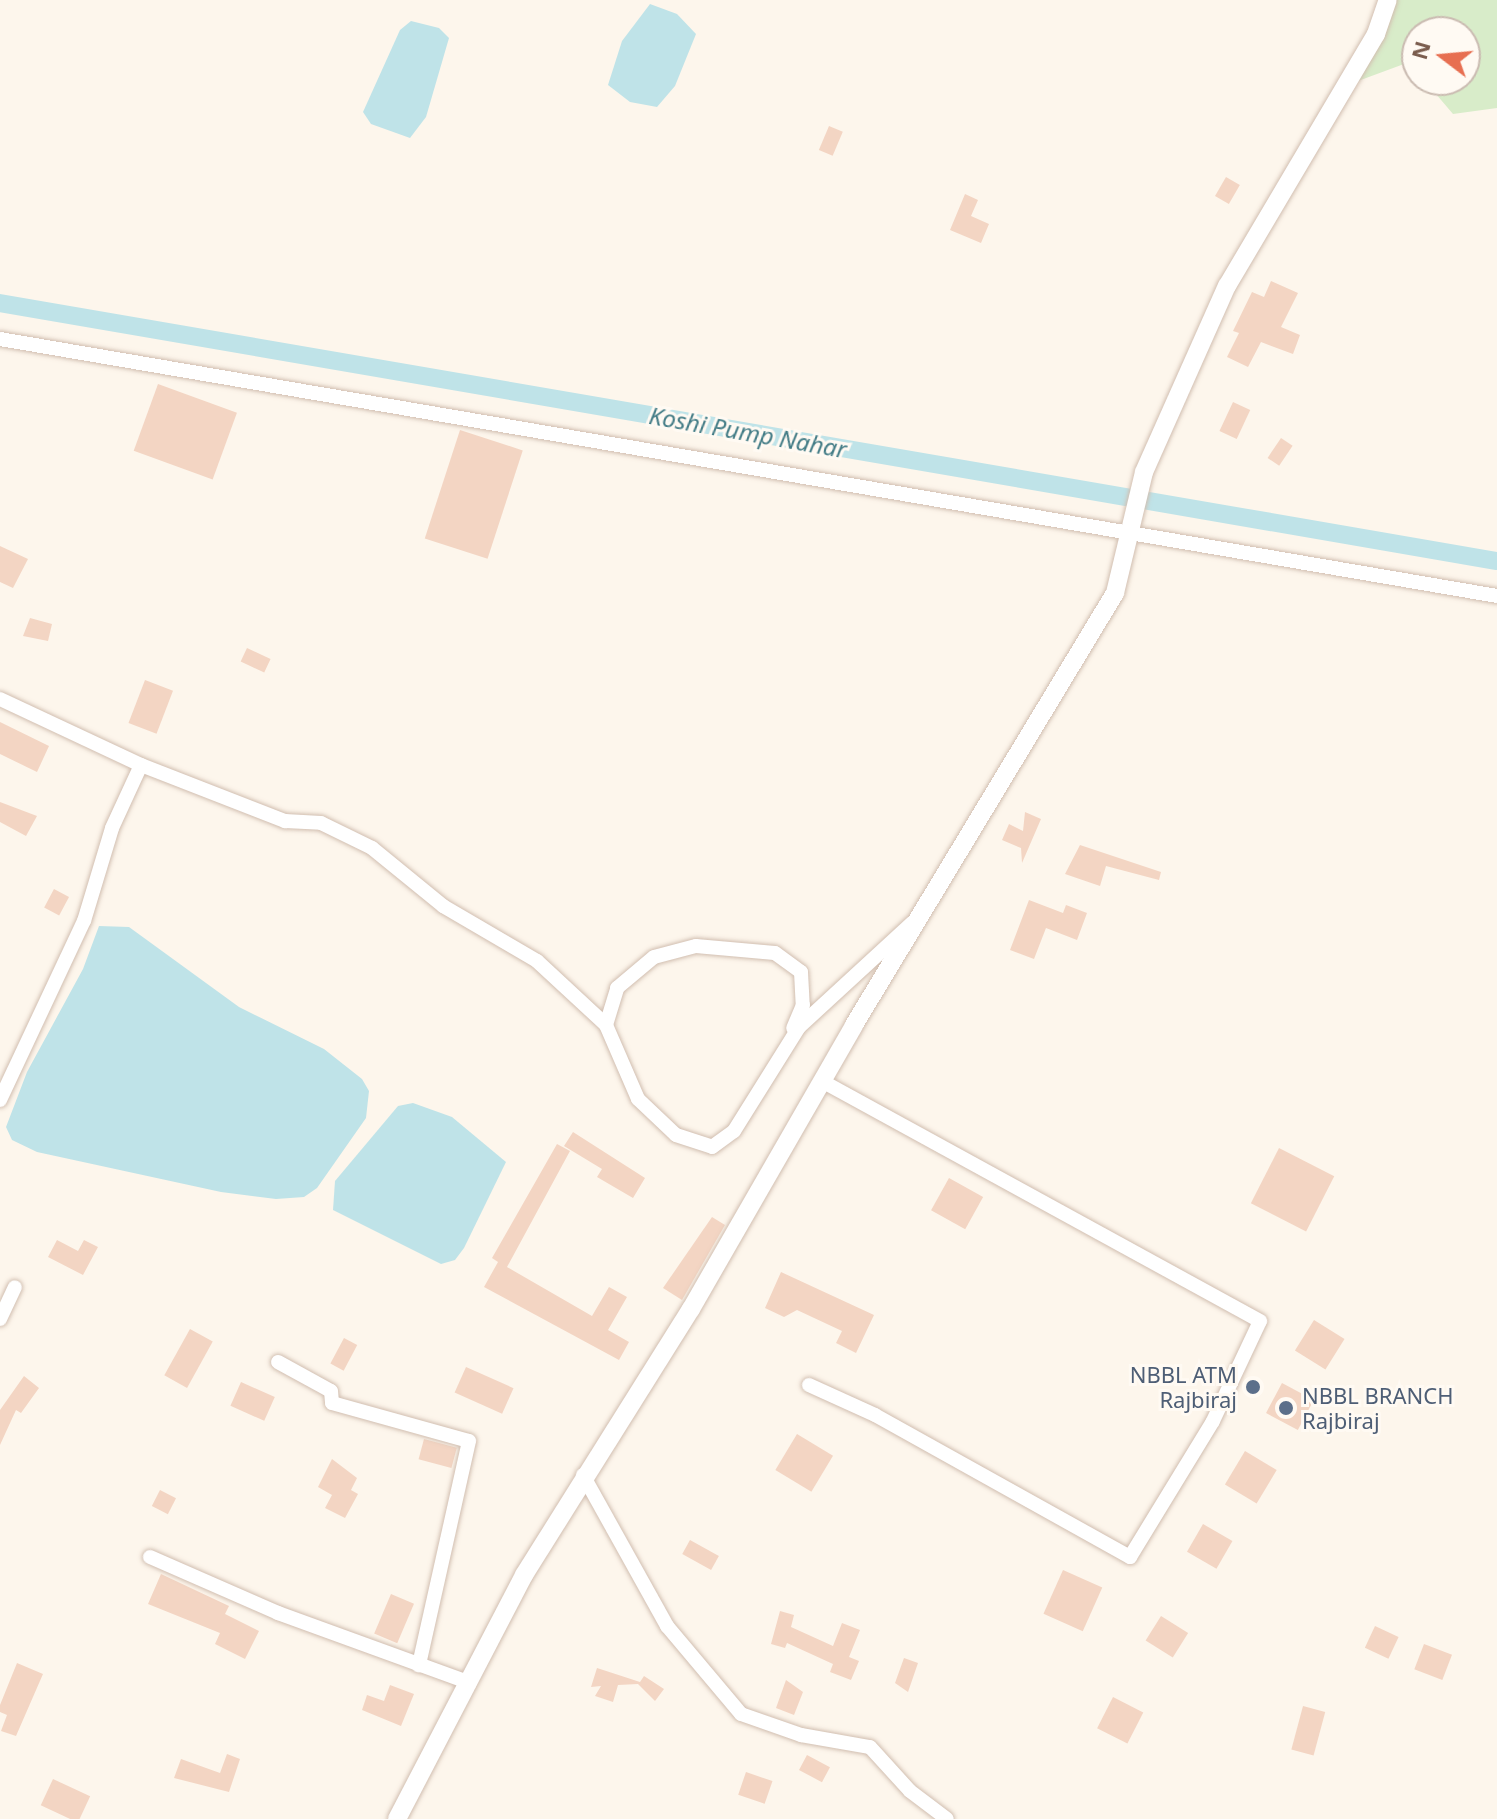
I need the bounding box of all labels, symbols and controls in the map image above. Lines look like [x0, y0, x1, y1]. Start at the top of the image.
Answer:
north arrow [1401, 16, 1481, 96]
text: N [1403, 37, 1437, 63]
water label: Koshi Pump Nahar [647, 400, 849, 464]
place label: NBBL ATM Rajbiraj [1130, 1361, 1237, 1412]
marker: NBBL ATM Rajbiraj [1244, 1378, 1262, 1396]
place label: NBBL BRANCH Rajbiraj [1302, 1382, 1454, 1434]
marker: NBBL BRANCH Rajbiraj [1277, 1399, 1295, 1417]

